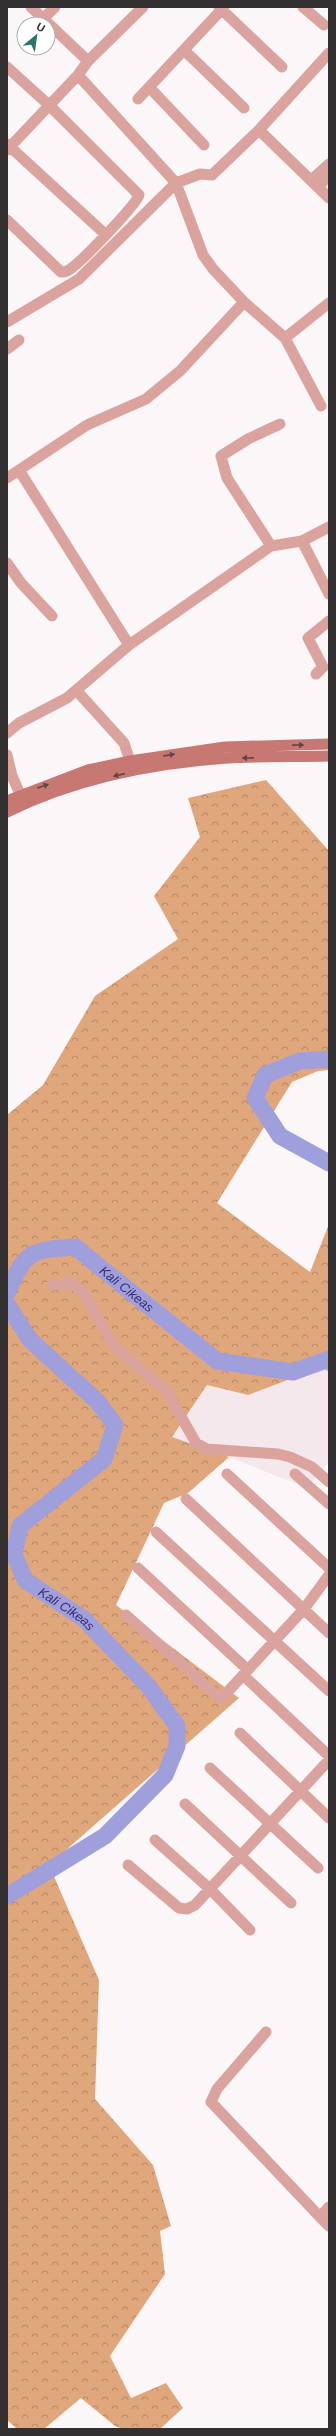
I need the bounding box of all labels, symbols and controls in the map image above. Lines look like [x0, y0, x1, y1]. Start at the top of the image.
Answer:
north arrow [16, 16, 56, 56]
text: U [34, 20, 47, 34]
one-way arrow [292, 742, 305, 748]
one-way arrow [163, 752, 175, 758]
one-way arrow [241, 755, 254, 761]
one-way arrow [113, 773, 126, 779]
one-way arrow [37, 783, 49, 789]
water label: Kali Cikeas [97, 1263, 157, 1316]
water label: Kali Cikeas [36, 1584, 98, 1634]

